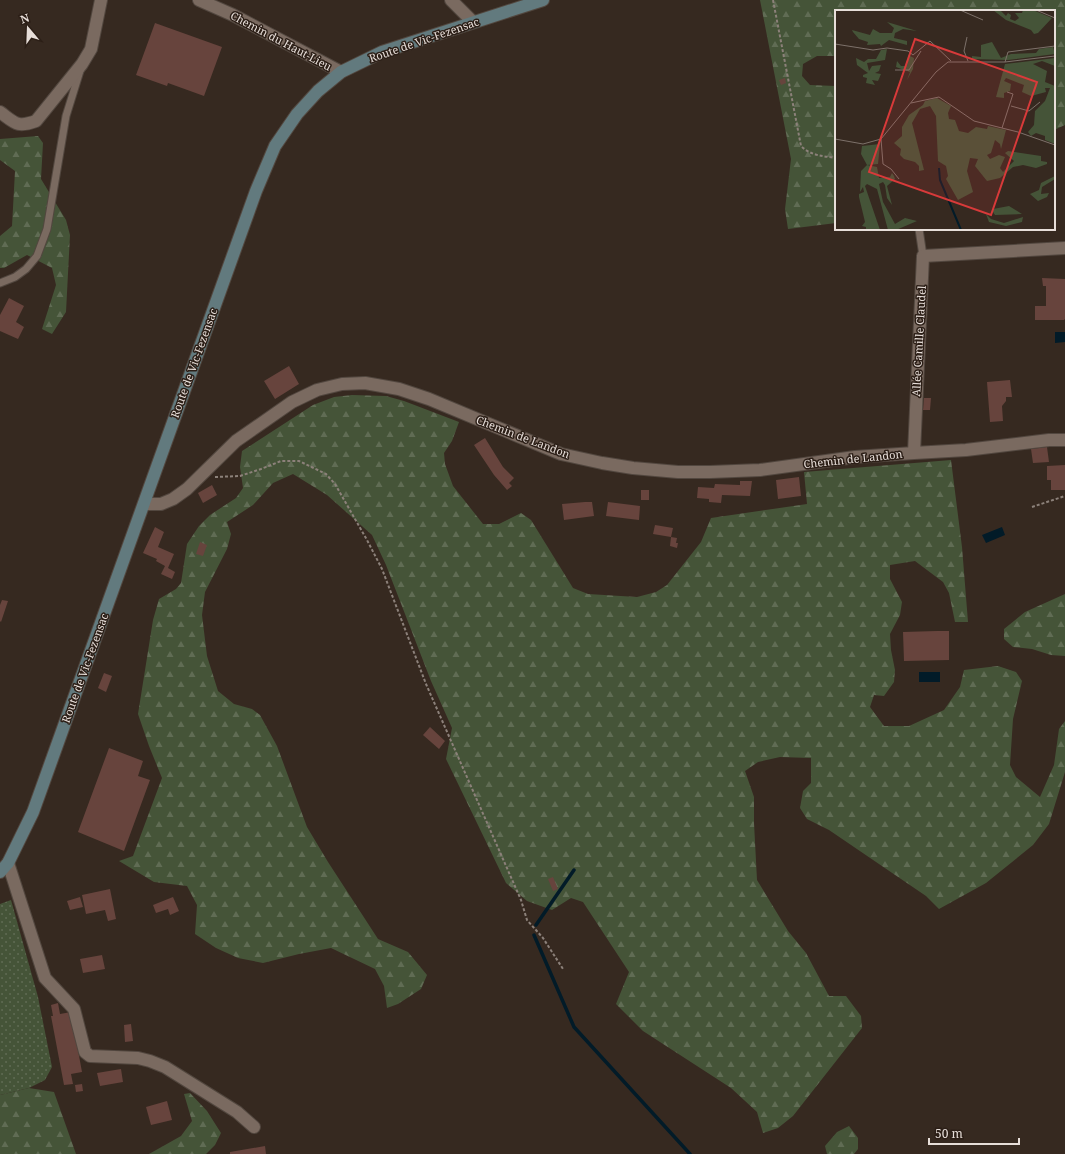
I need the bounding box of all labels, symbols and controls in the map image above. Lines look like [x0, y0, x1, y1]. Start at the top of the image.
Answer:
north arrow [8, 8, 48, 48]
street label: Chemin du Haut-Lieu [228, 8, 334, 74]
text: N [18, 9, 31, 27]
inset map [835, 10, 1055, 230]
street label: Route de Vic-Fezensac [367, 14, 481, 65]
street label: Allée Camille Claudel [908, 285, 929, 397]
street label: Route de Vic-Fezensac [167, 306, 220, 420]
street label: Chemin de Landon [474, 412, 572, 461]
street label: Chemin de Landon [803, 446, 903, 471]
street label: Route de Vic-Fezensac [58, 611, 111, 725]
scale bar [929, 1120, 1019, 1146]
text: 50 m [935, 1125, 963, 1142]

